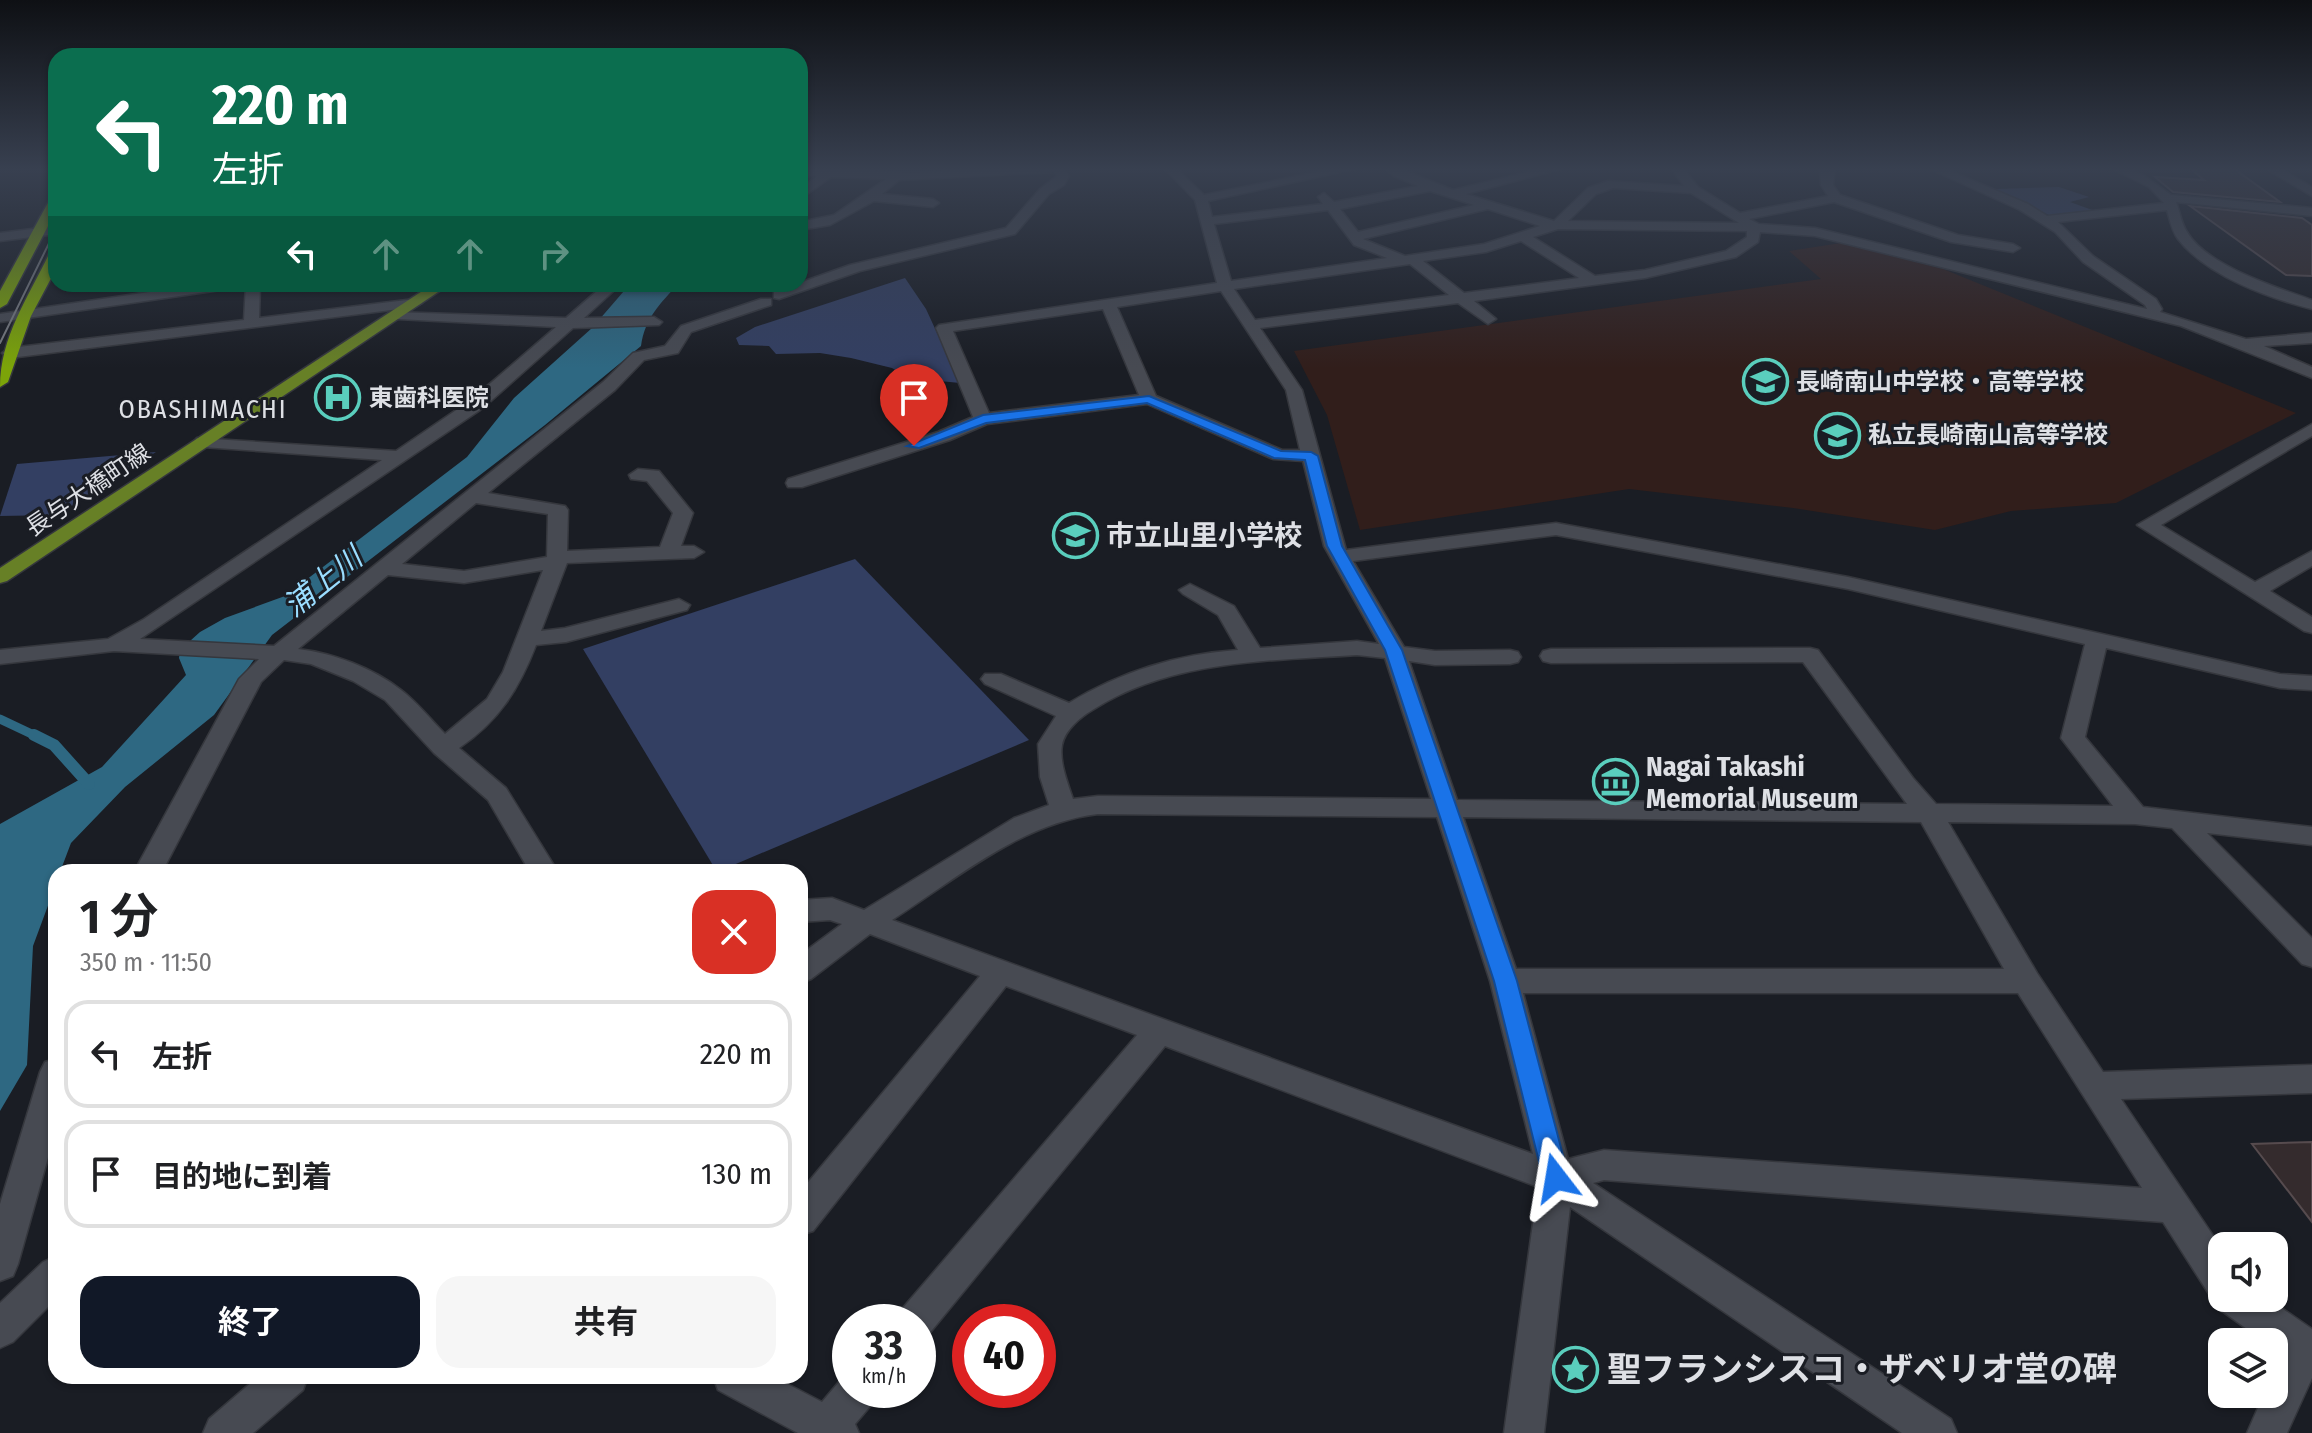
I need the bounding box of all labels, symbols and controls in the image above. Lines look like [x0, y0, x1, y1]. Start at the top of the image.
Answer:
text: 220 m [212, 72, 349, 139]
icon: left [80, 80, 184, 184]
text: 左折 [212, 148, 284, 192]
icon: left [280, 232, 324, 276]
icon: ahead [364, 232, 408, 276]
icon: ahead [448, 232, 492, 276]
icon: right [532, 232, 576, 276]
school or university icon: 長崎南山中学校・高等学校 [1741, 358, 1789, 406]
pin [880, 364, 948, 446]
place label: 長崎南山中学校・高等学校 [1796, 368, 2084, 396]
hospital icon: 東歯科医院 [314, 374, 362, 422]
icon: arrive [892, 376, 936, 420]
place label: 東歯科医院 [369, 384, 489, 412]
district label: OBASHIMACHI [118, 394, 288, 425]
school or university icon: 私立長崎南山高等学校 [1813, 411, 1861, 459]
place label: 私立長崎南山高等学校 [1868, 421, 2108, 449]
street label: 長与大橋町線 [20, 438, 156, 542]
school or university icon: 市立山里小学校 [1051, 511, 1099, 559]
place label: 市立山里小学校 [1106, 519, 1302, 552]
water label: 浦上川 [277, 538, 372, 624]
place label: Nagai Takashi Memorial Museum [1646, 750, 1858, 815]
museum icon: Nagai Takashi Memorial Museum [1591, 758, 1639, 806]
text: 1 分 [80, 888, 158, 946]
button: close [692, 890, 776, 974]
text: 350 m · 11:50 [80, 947, 212, 978]
icon: left [84, 1032, 128, 1076]
text: 220 m [700, 1036, 772, 1072]
text: 左折 [152, 1039, 212, 1075]
position arrow [1514, 1136, 1598, 1220]
icon: arrive [84, 1152, 128, 1196]
text: 130 m [701, 1156, 772, 1192]
text: 目的地に到着 [152, 1159, 332, 1195]
map controls [2208, 1232, 2288, 1408]
button: sound [2208, 1232, 2288, 1312]
button: 終了 [80, 1276, 420, 1368]
button: 共有 [436, 1276, 776, 1368]
speed limit sign: 40 [952, 1304, 1056, 1408]
text: 33 [865, 1322, 903, 1370]
button: layers [2208, 1328, 2288, 1408]
place icon: 聖フランシスコ・ザベリオ堂の碑 [1552, 1345, 1600, 1393]
place label: 聖フランシスコ・ザベリオ堂の碑 [1607, 1349, 2117, 1390]
text: km/h [862, 1364, 906, 1388]

